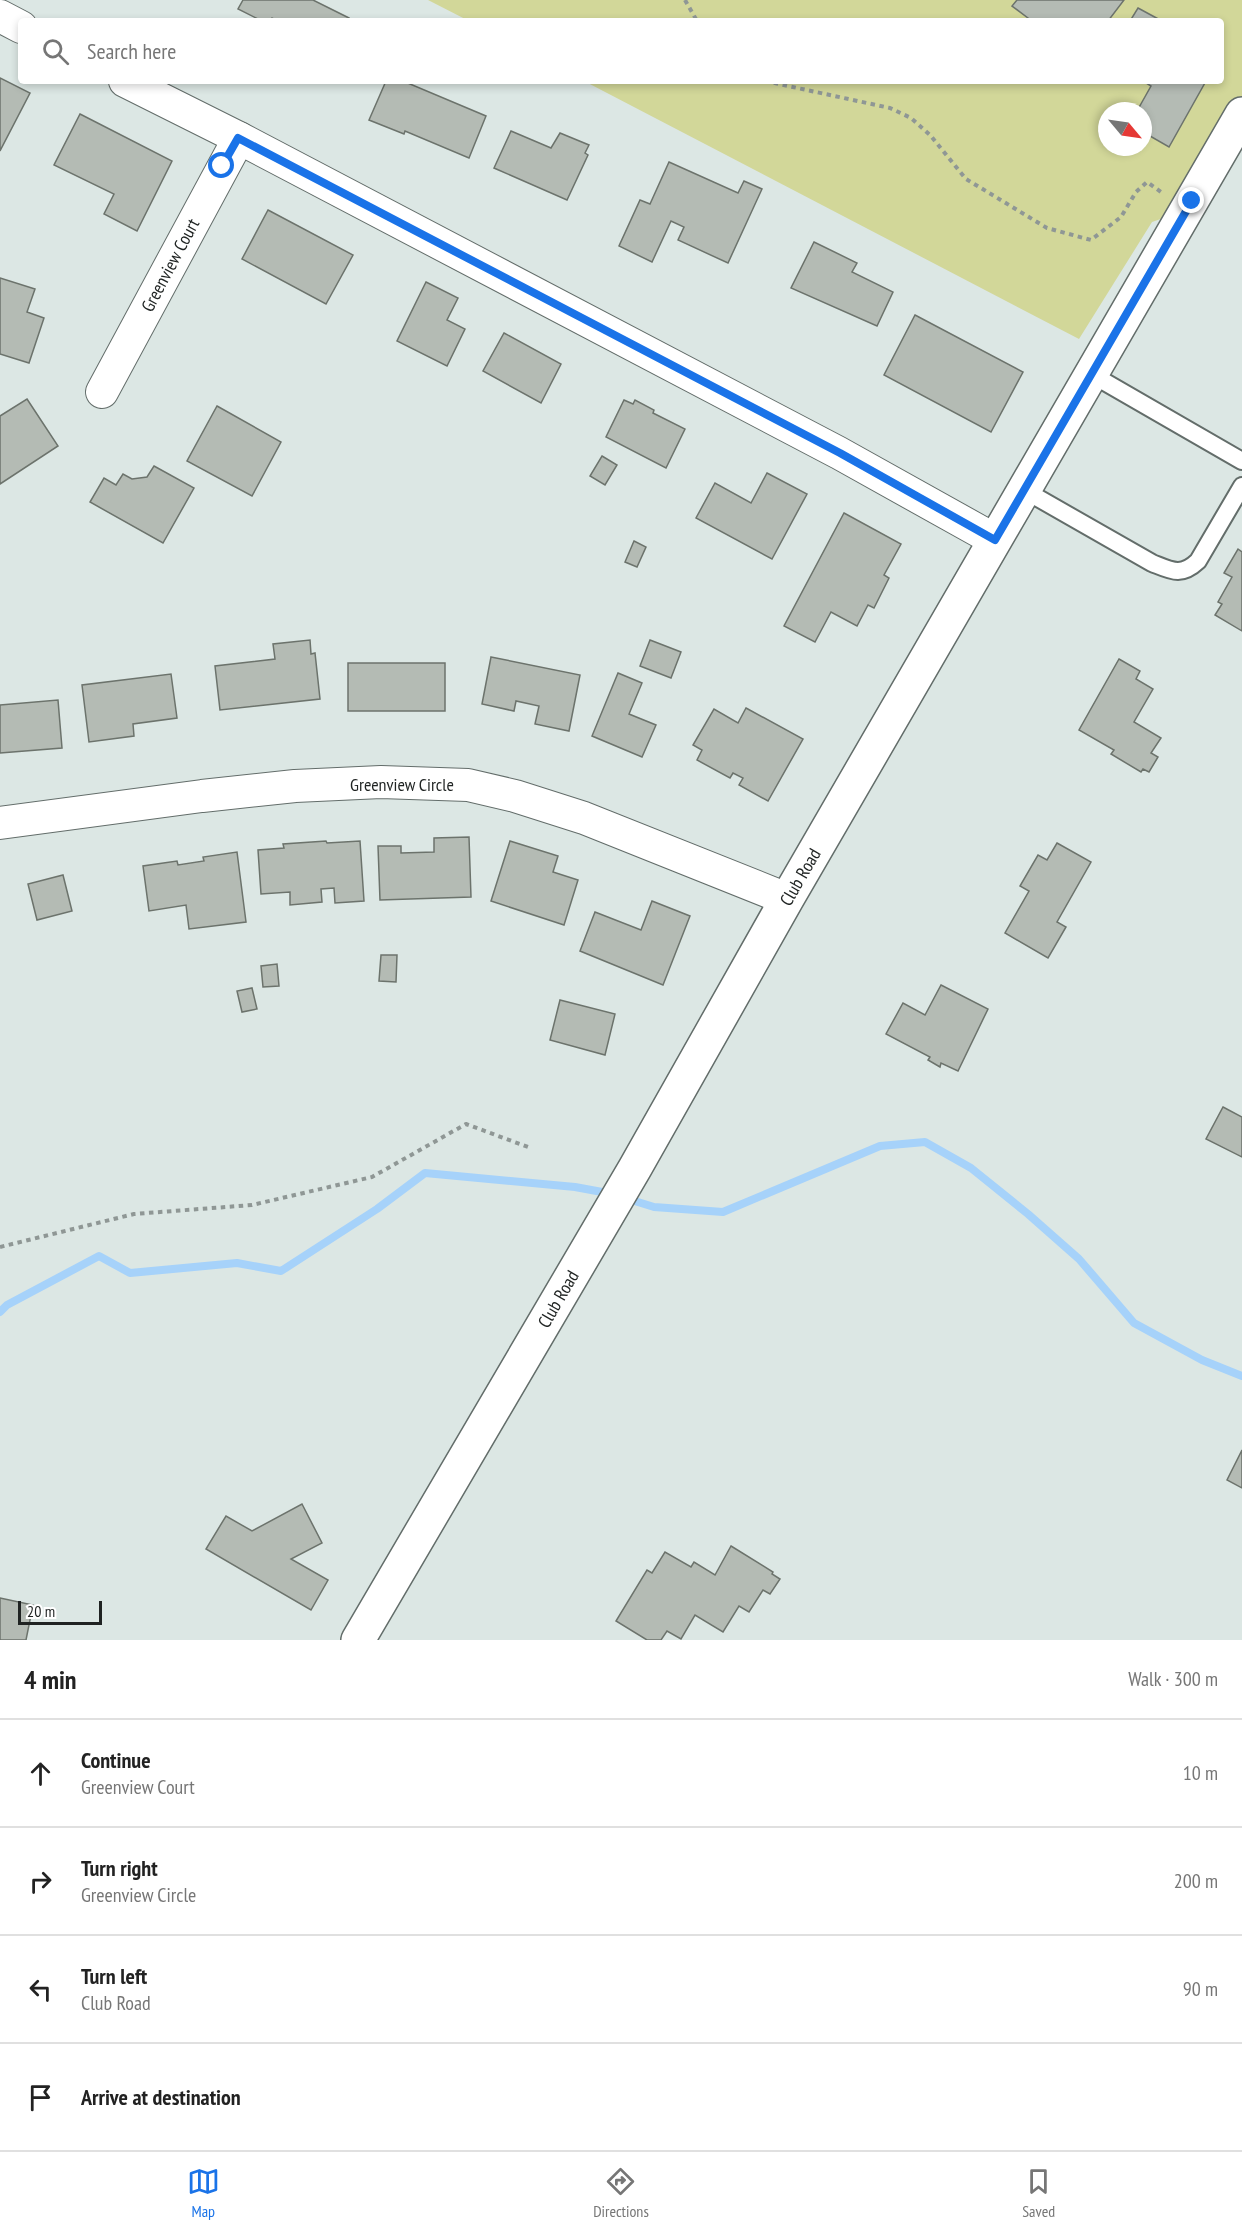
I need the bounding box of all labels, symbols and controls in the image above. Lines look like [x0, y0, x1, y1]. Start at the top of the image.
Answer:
search box [18, 18, 1224, 84]
icon: search [39, 35, 72, 68]
text: Search here [87, 37, 176, 65]
north arrow [1098, 102, 1152, 156]
route start [208, 152, 234, 178]
route end [1178, 187, 1204, 213]
street label: Greenview Court [136, 214, 204, 316]
street label: Greenview Circle [350, 773, 454, 796]
street label: Club Road [774, 844, 826, 910]
street label: Club Road [532, 1266, 584, 1332]
scale bar [18, 1598, 102, 1626]
text: 20 m [27, 1601, 55, 1621]
text: 4 min [24, 1663, 77, 1696]
text: Walk · 300 m [1128, 1666, 1218, 1692]
text: Continue [81, 1746, 151, 1774]
icon: ahead [24, 1757, 57, 1790]
text: 10 m [1183, 1760, 1218, 1786]
text: Greenview Court [81, 1774, 195, 1800]
text: Turn right [81, 1854, 158, 1882]
icon: right [24, 1865, 57, 1898]
text: 200 m [1174, 1868, 1218, 1894]
text: Greenview Circle [81, 1882, 196, 1908]
text: Turn left [81, 1962, 147, 1990]
icon: left [24, 1973, 57, 2006]
text: 90 m [1183, 1976, 1218, 2002]
text: Club Road [81, 1990, 151, 2016]
icon: arrive [24, 2081, 57, 2114]
text: Arrive at destination [81, 2083, 241, 2111]
tab: Map [187, 2165, 220, 2221]
tab: Directions [593, 2165, 649, 2221]
tab: Saved [1022, 2165, 1055, 2221]

